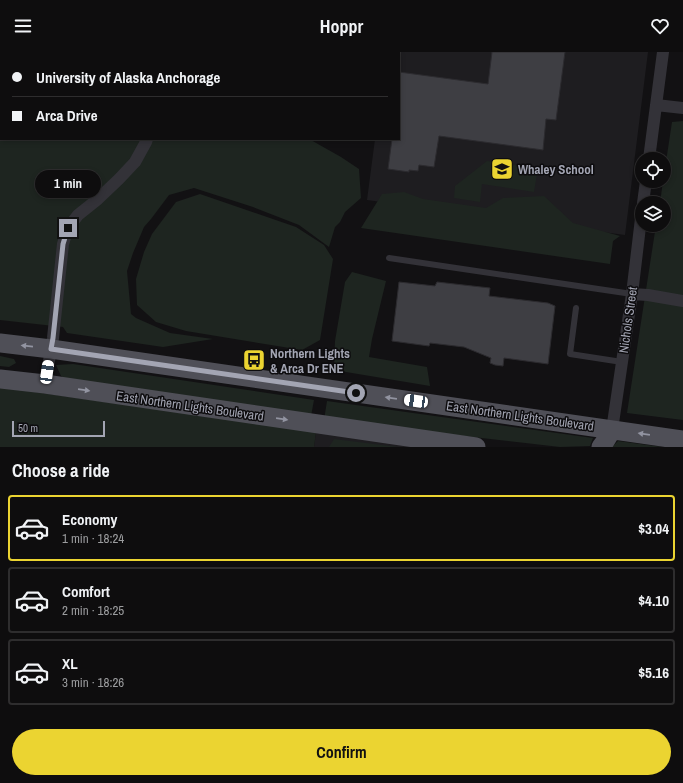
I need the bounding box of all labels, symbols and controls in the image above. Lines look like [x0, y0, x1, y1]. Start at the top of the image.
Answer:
text: Hoppr [320, 14, 363, 39]
icon: menu [12, 15, 34, 37]
icon: heart [649, 15, 671, 37]
text: University of Alaska Anchorage [36, 67, 220, 88]
text: Arca Drive [36, 105, 98, 126]
map controls [635, 152, 671, 232]
button: locate [635, 152, 671, 188]
school or university icon: Whaley School [489, 156, 515, 182]
place label: Whaley School [518, 161, 594, 178]
callout: 1 min [35, 170, 101, 198]
text: 1 min [54, 175, 82, 192]
button: layers [635, 196, 671, 232]
route end [59, 219, 77, 237]
street label: Nichols Street [615, 286, 641, 354]
one-way arrow [21, 343, 33, 349]
place label: Northern Lights & Arca Dr ENE [270, 345, 350, 377]
bus stop icon: Northern Lights & Arca Dr ENE [241, 347, 267, 373]
car [39, 359, 55, 385]
route start [347, 384, 365, 402]
one-way arrow [78, 387, 90, 393]
street label: East Northern Lights Boulevard [115, 387, 265, 425]
car [403, 393, 429, 409]
one-way arrow [385, 395, 397, 401]
street label: East Northern Lights Boulevard [445, 397, 595, 435]
one-way arrow [276, 416, 288, 422]
scale bar [12, 419, 105, 438]
text: 50 m [18, 421, 38, 435]
one-way arrow [638, 431, 650, 437]
text: Choose a ride [12, 458, 110, 483]
text: Economy [62, 509, 117, 530]
icon: car [14, 510, 50, 546]
text: $3.04 [638, 518, 669, 539]
text: 1 min · 18:24 [62, 530, 124, 547]
text: Comfort [62, 581, 110, 602]
icon: car [14, 582, 50, 618]
text: $4.10 [638, 590, 669, 611]
text: 2 min · 18:25 [62, 602, 124, 619]
text: XL [62, 653, 78, 674]
icon: car [14, 654, 50, 690]
text: $5.16 [638, 662, 669, 683]
text: 3 min · 18:26 [62, 674, 124, 691]
button: Confirm [12, 729, 671, 775]

